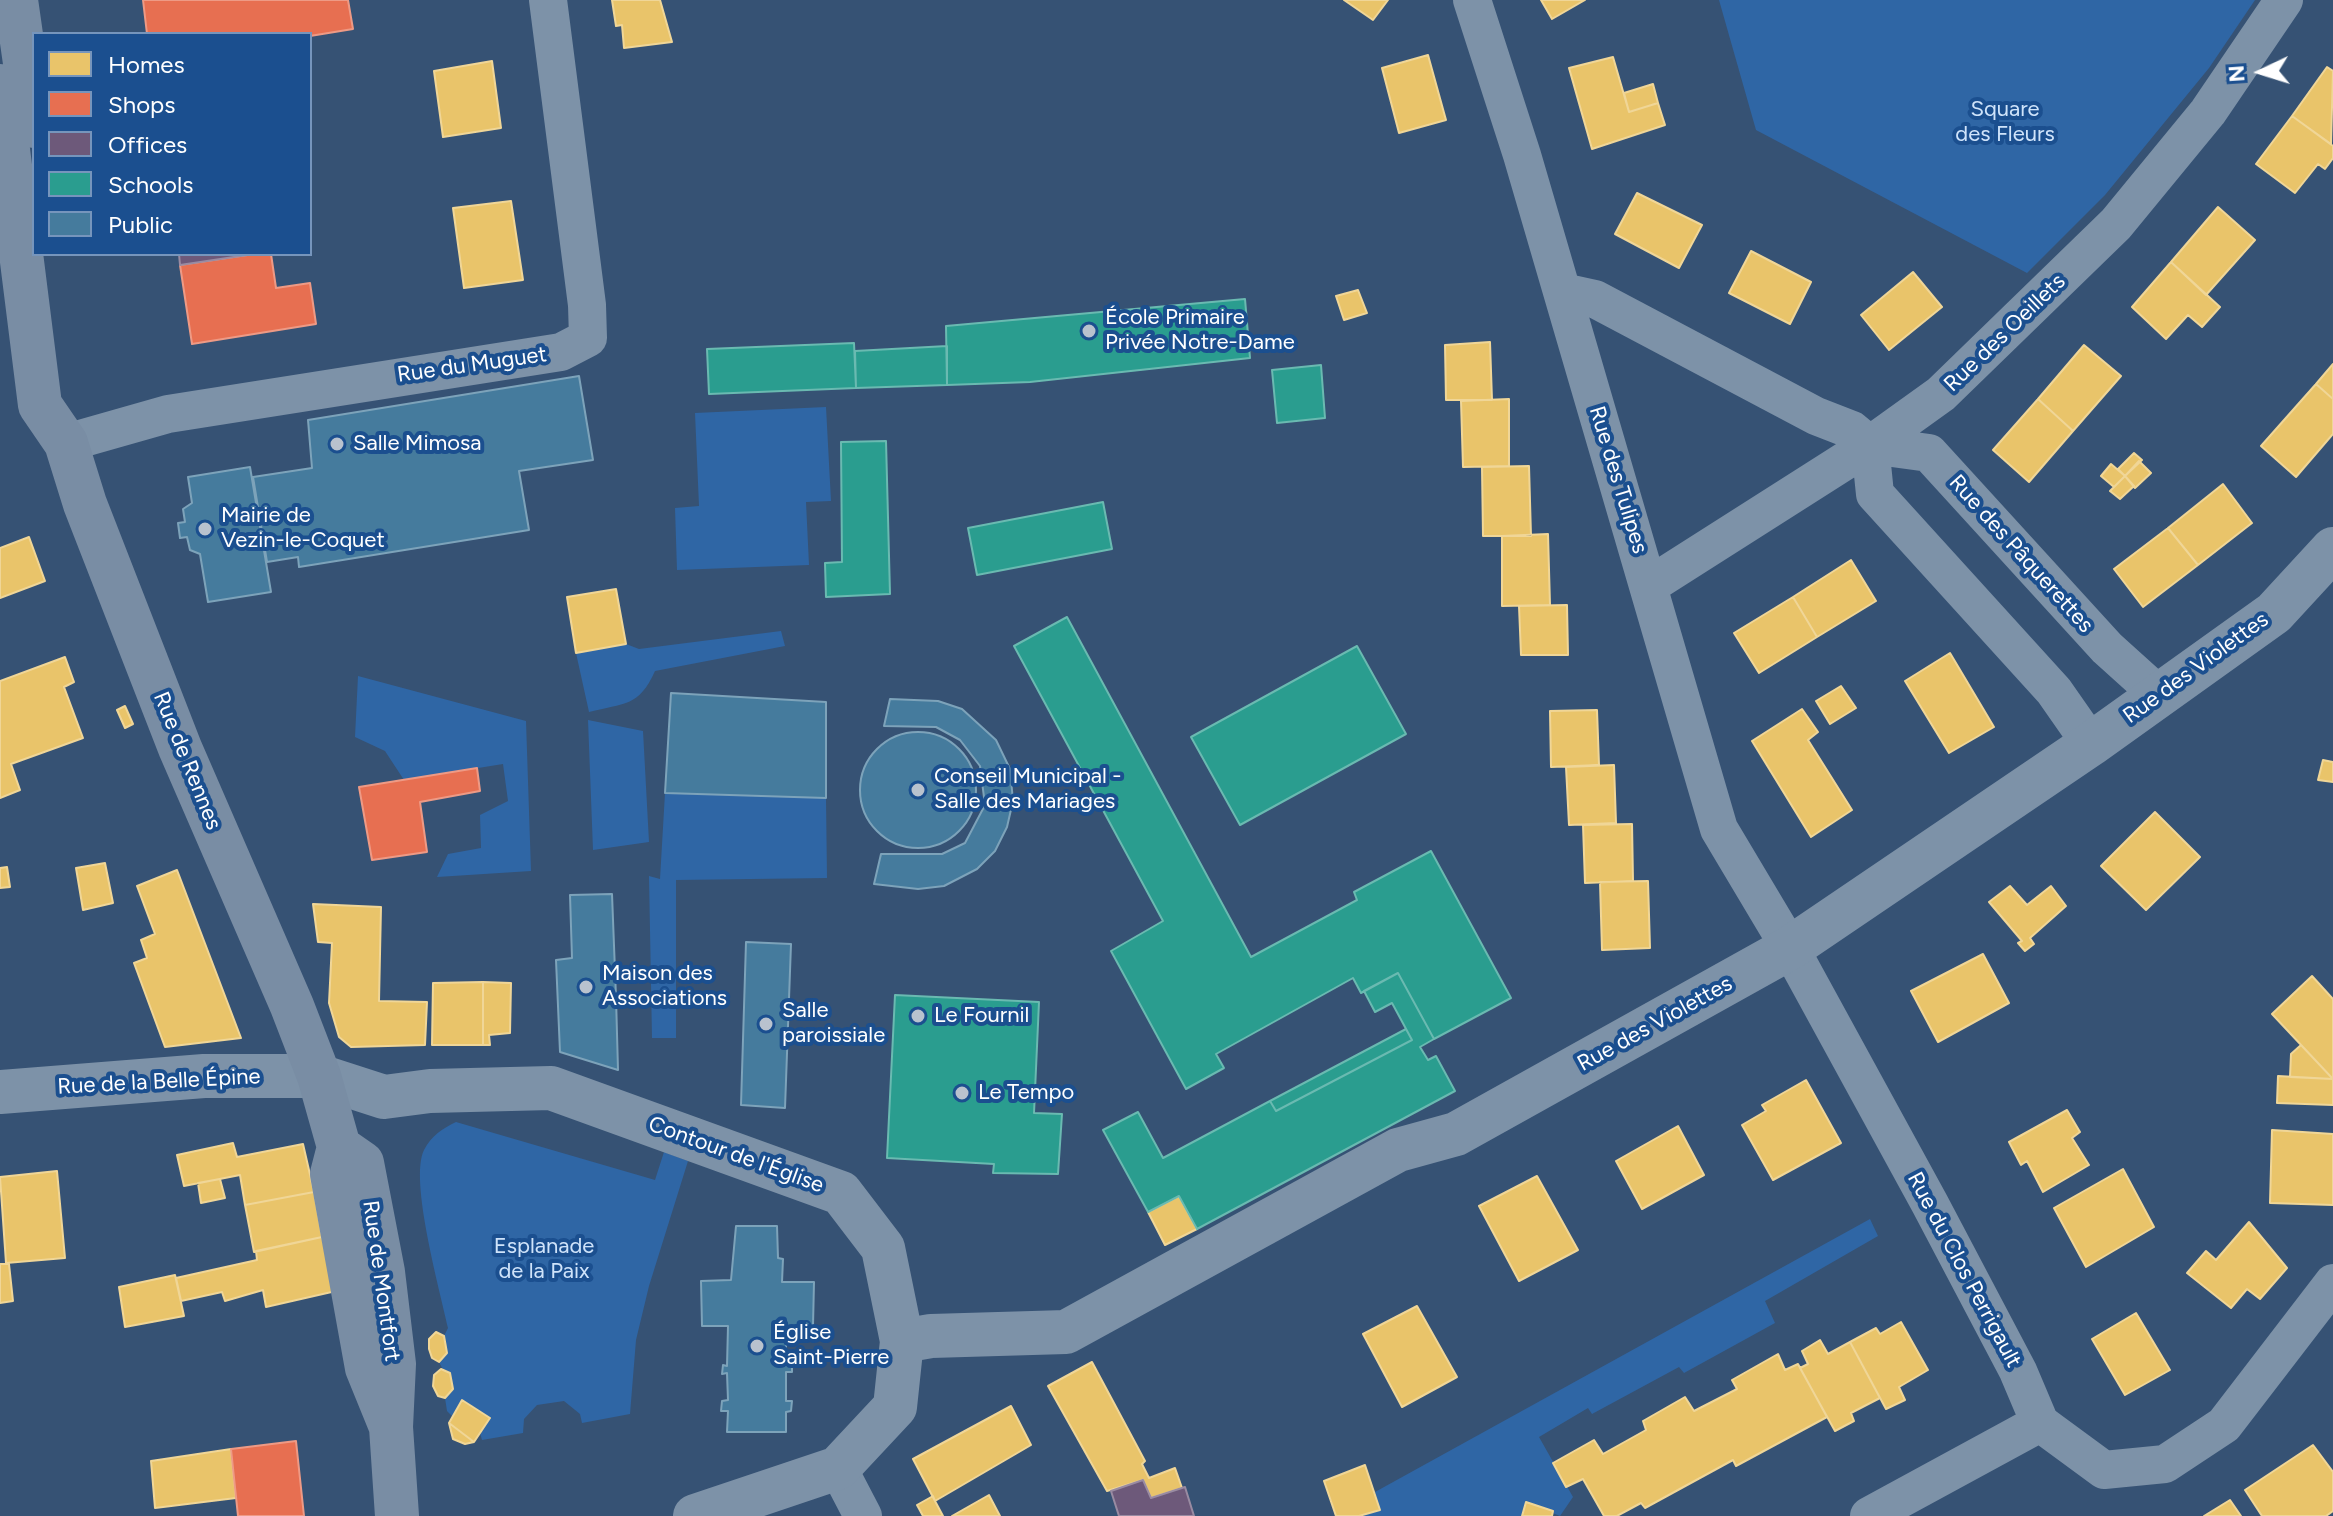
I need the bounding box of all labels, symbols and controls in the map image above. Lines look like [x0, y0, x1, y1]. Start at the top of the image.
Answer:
legend [32, 32, 312, 256]
north arrow [2221, 32, 2301, 112]
text: Homes [108, 50, 185, 79]
text: N [2222, 64, 2251, 83]
text: Shops [108, 90, 175, 119]
park label: Square des Fleurs [1955, 97, 2055, 148]
text: Offices [108, 130, 187, 159]
text: Schools [108, 170, 193, 199]
text: Public [108, 210, 173, 239]
street label: Rue des Oeillets [1939, 268, 2071, 398]
place label: École Primaire Privée Notre-Dame [1105, 305, 1295, 356]
marker: École Primaire Privée Notre-Dame [1080, 322, 1098, 340]
street label: Rue du Muguet [396, 341, 548, 389]
street label: Rue des Tulipes [1583, 403, 1653, 557]
place label: Salle Mimosa [353, 431, 482, 457]
marker: Salle Mimosa [328, 435, 346, 453]
street label: Rue des Pâquerettes [1943, 470, 2099, 638]
place label: Mairie de Vezin-le-Coquet [221, 503, 385, 554]
marker: Mairie de Vezin-le-Coquet [196, 520, 214, 538]
street label: Rue des Violettes [2118, 607, 2274, 729]
street label: Rue de Rennes [147, 688, 227, 834]
place label: Conseil Municipal - Salle des Mariages [934, 764, 1121, 816]
marker: Conseil Municipal - Salle des Mariages [909, 781, 927, 799]
place label: Maison des Associations [602, 961, 727, 1012]
street label: Rue des Violettes [1573, 971, 1737, 1077]
marker: Maison des Associations [577, 978, 595, 996]
place label: Salle paroissiale [782, 998, 885, 1050]
place label: Le Fournil [934, 1003, 1029, 1029]
marker: Le Fournil [909, 1007, 927, 1025]
marker: Salle paroissiale [757, 1015, 775, 1033]
street label: Rue de la Belle Épine [57, 1063, 261, 1101]
place label: Le Tempo [978, 1080, 1074, 1106]
marker: Le Tempo [953, 1084, 971, 1102]
street label: Contour de l'Église [645, 1111, 827, 1199]
street label: Rue du Clos Perrigault [1901, 1168, 2027, 1372]
street label: Rue de Montfort [357, 1199, 405, 1363]
park label: Esplanade de la Paix [494, 1234, 594, 1286]
place label: Église Saint-Pierre [773, 1320, 889, 1372]
marker: Église Saint-Pierre [748, 1337, 766, 1355]

